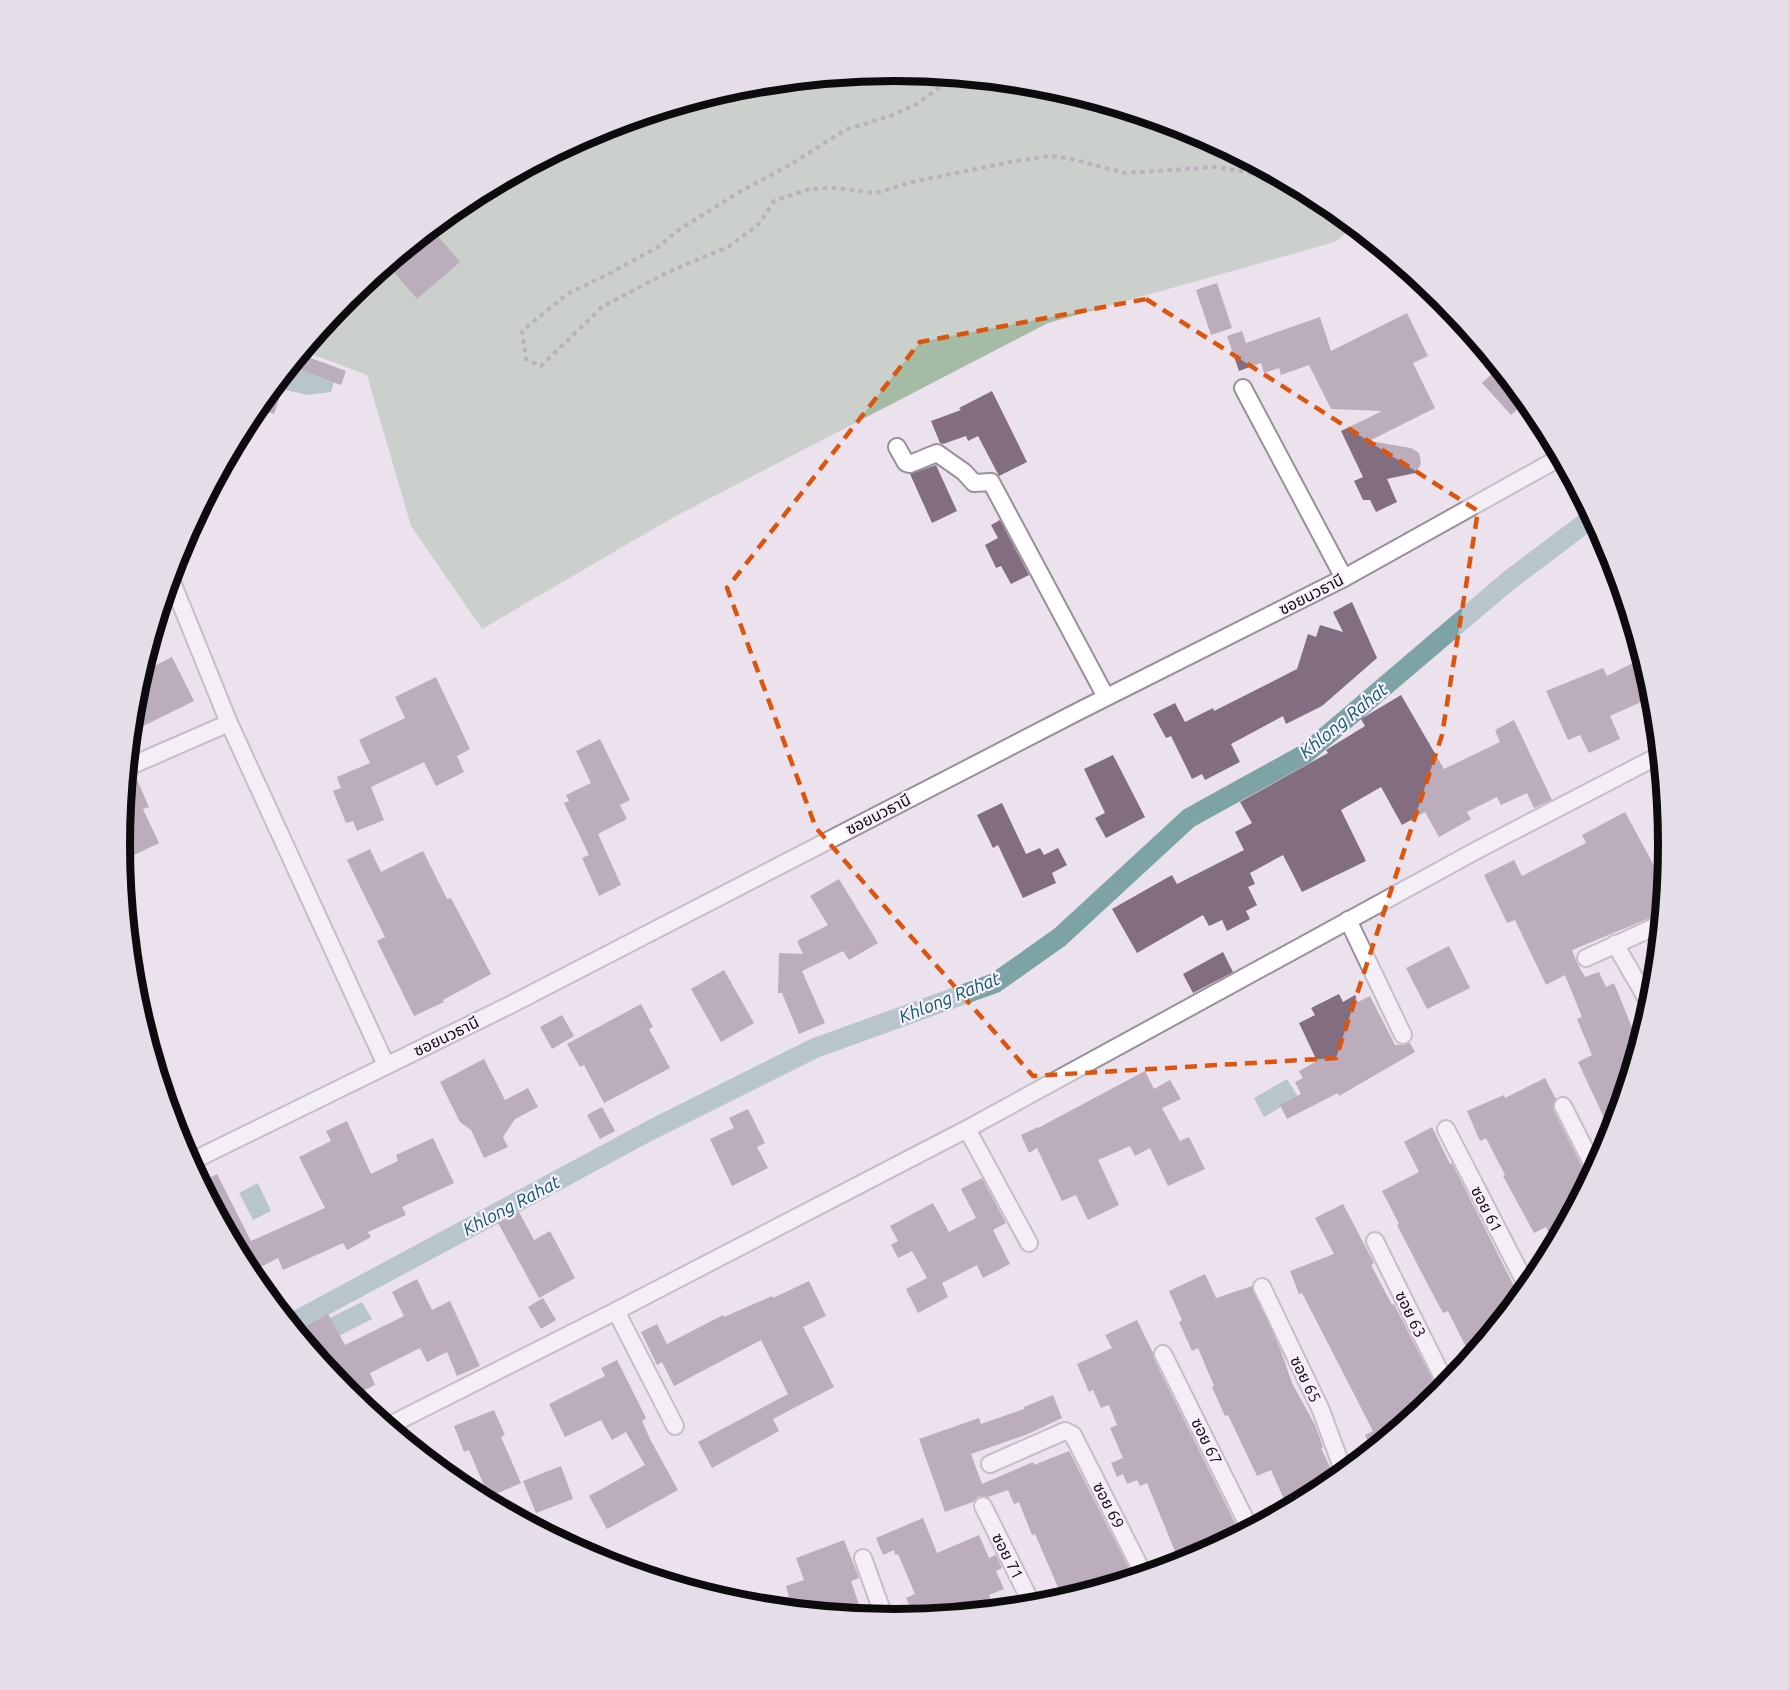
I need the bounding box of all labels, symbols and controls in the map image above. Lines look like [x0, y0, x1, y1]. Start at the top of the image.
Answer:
street label: ซอยนวธานี [1276, 570, 1346, 618]
water label: Khlong Rahat [1295, 678, 1392, 761]
street label: ซอยนวธานี [843, 790, 913, 838]
water label: Khlong Rahat [896, 967, 1003, 1026]
street label: ซอยนวธานี [410, 1013, 482, 1059]
water label: Khlong Rahat [459, 1171, 564, 1239]
street label: ซอย 61 [1468, 1183, 1506, 1235]
street label: ซอย 63 [1392, 1288, 1430, 1340]
street label: ซอย 65 [1287, 1353, 1325, 1405]
street label: ซอย 67 [1188, 1415, 1226, 1467]
street label: ซอย 69 [1090, 1479, 1128, 1531]
street label: ซอย 71 [989, 1530, 1027, 1582]

